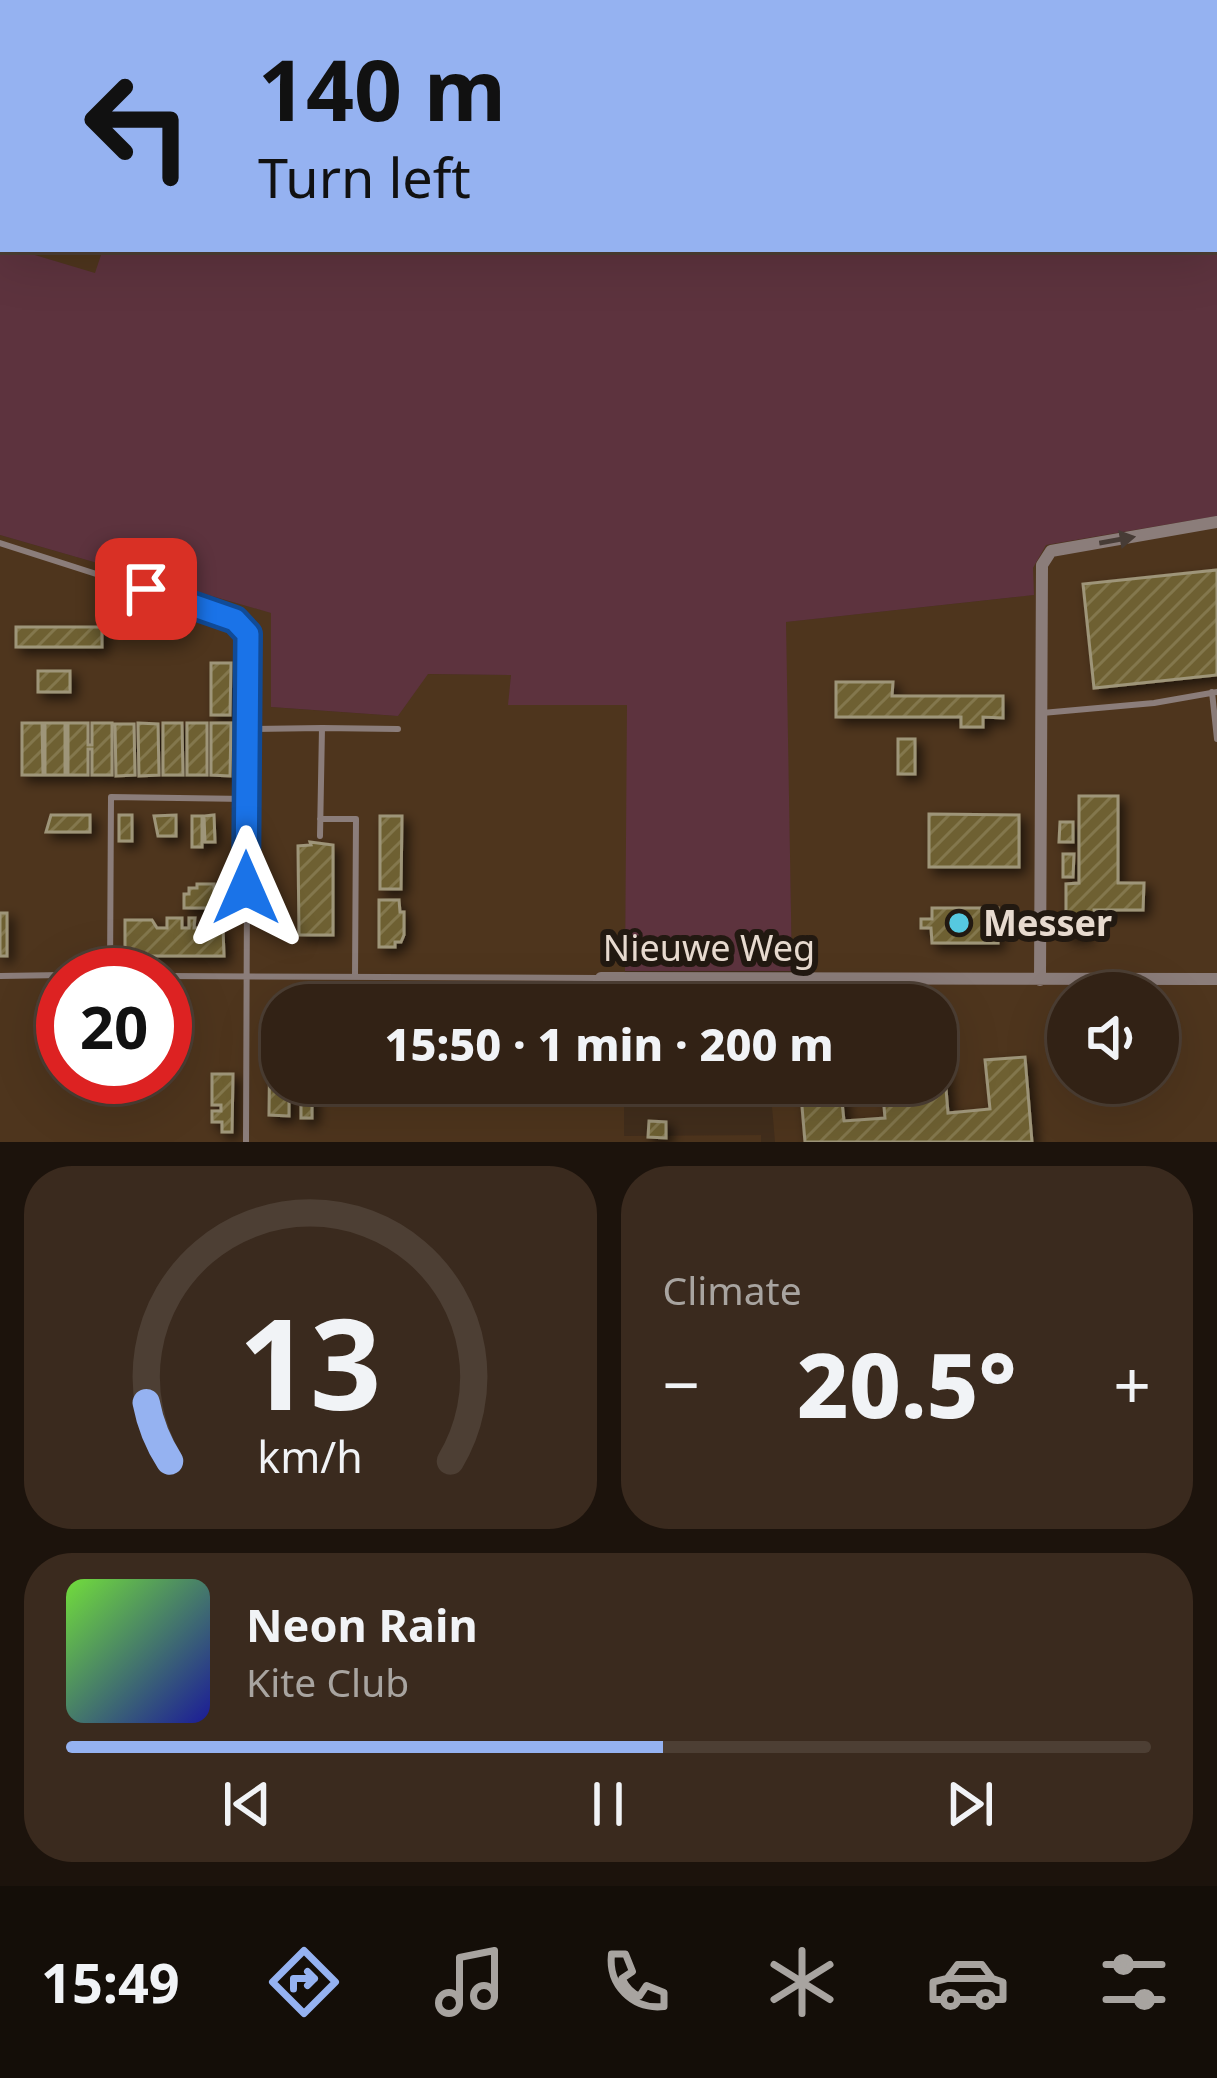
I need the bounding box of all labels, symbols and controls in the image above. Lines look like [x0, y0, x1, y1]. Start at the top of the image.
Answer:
text: 140 m [258, 31, 506, 146]
icon: left [60, 48, 216, 204]
text: Turn left [258, 140, 471, 214]
one-way arrow [1099, 530, 1136, 549]
pin [95, 538, 197, 640]
icon: arrive [113, 556, 179, 622]
position arrow [183, 825, 309, 951]
place label: Messer [983, 898, 1112, 947]
marker: Messer [946, 910, 972, 936]
street label: Nieuwe Weg [603, 923, 815, 972]
speed limit sign: 20 [36, 948, 192, 1104]
map controls [1047, 972, 1179, 1104]
button: sound [1047, 972, 1179, 1104]
text: 15:50 · 1 min · 200 m [384, 1013, 834, 1074]
text: Climate [663, 1263, 802, 1316]
text: 13 [239, 1277, 382, 1447]
text: 20.5° [797, 1322, 1017, 1444]
text: − [663, 1338, 700, 1428]
text: + [1113, 1338, 1151, 1428]
text: km/h [258, 1426, 363, 1485]
text: Neon Rain [246, 1594, 478, 1655]
text: Kite Club [246, 1655, 409, 1708]
icon: previous [214, 1771, 280, 1837]
icon: pause [575, 1771, 641, 1837]
icon: next [937, 1771, 1003, 1837]
icon: directions [262, 1940, 346, 2024]
icon: music [428, 1940, 512, 2024]
icon: phone [594, 1940, 678, 2024]
icon: climate [760, 1940, 844, 2024]
icon: car [926, 1940, 1010, 2024]
icon: filters [1092, 1940, 1176, 2024]
text: 15:49 [41, 1945, 180, 2019]

